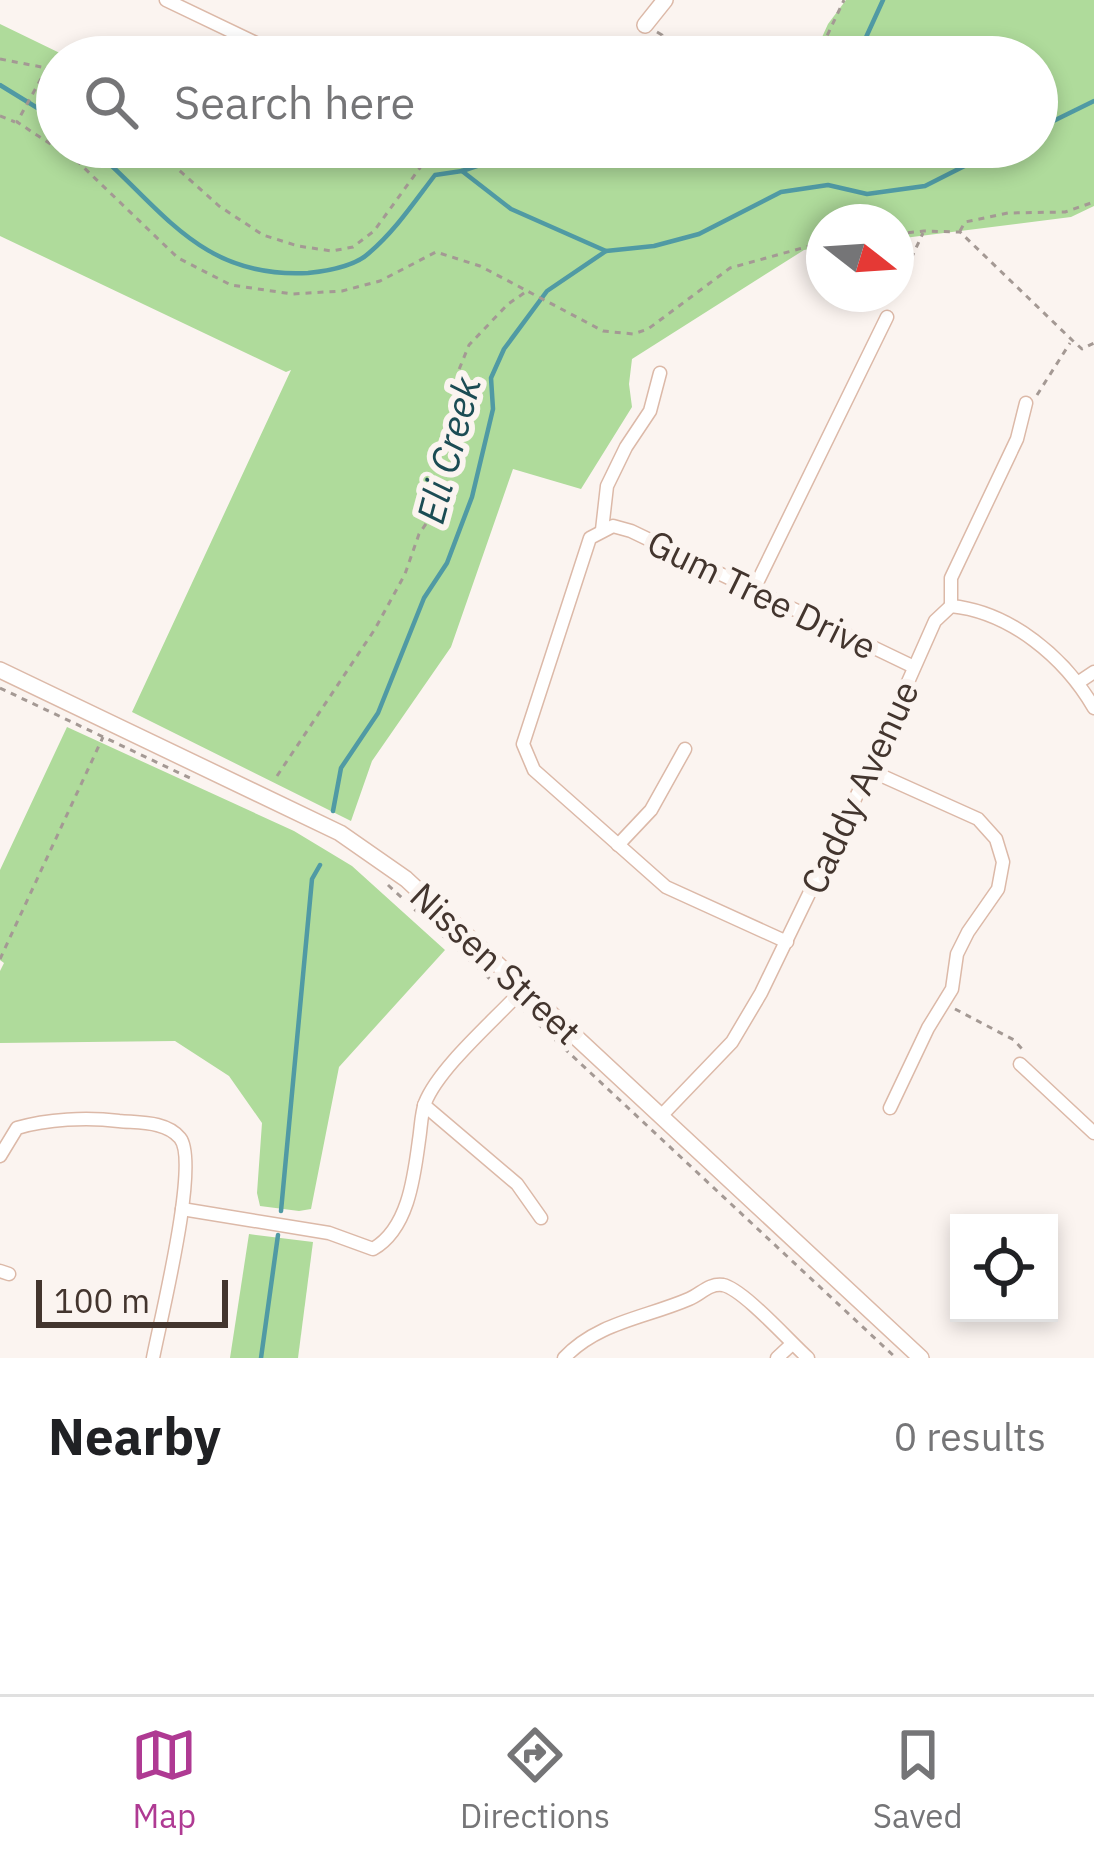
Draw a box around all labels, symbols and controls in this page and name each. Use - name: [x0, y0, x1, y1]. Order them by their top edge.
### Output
- search box: [36, 36, 1058, 168]
- icon: search: [78, 69, 144, 135]
- text: Search here: [174, 73, 415, 131]
- north arrow: [806, 204, 914, 312]
- water label: Eli Creek: [404, 371, 492, 529]
- street label: Gum Tree Drive: [640, 518, 884, 670]
- street label: Caddy Avenue: [789, 673, 929, 901]
- street label: Nissen Street: [401, 872, 591, 1054]
- map controls: [950, 1214, 1058, 1322]
- button: locate: [950, 1214, 1058, 1322]
- scale bar: [36, 1274, 228, 1327]
- text: 100 m: [54, 1279, 150, 1322]
- text: Nearby: [48, 1403, 221, 1469]
- text: 0 results: [894, 1411, 1046, 1462]
- tab: Map: [131, 1722, 197, 1837]
- tab: Directions: [460, 1722, 610, 1837]
- tab: Saved: [873, 1722, 963, 1837]

